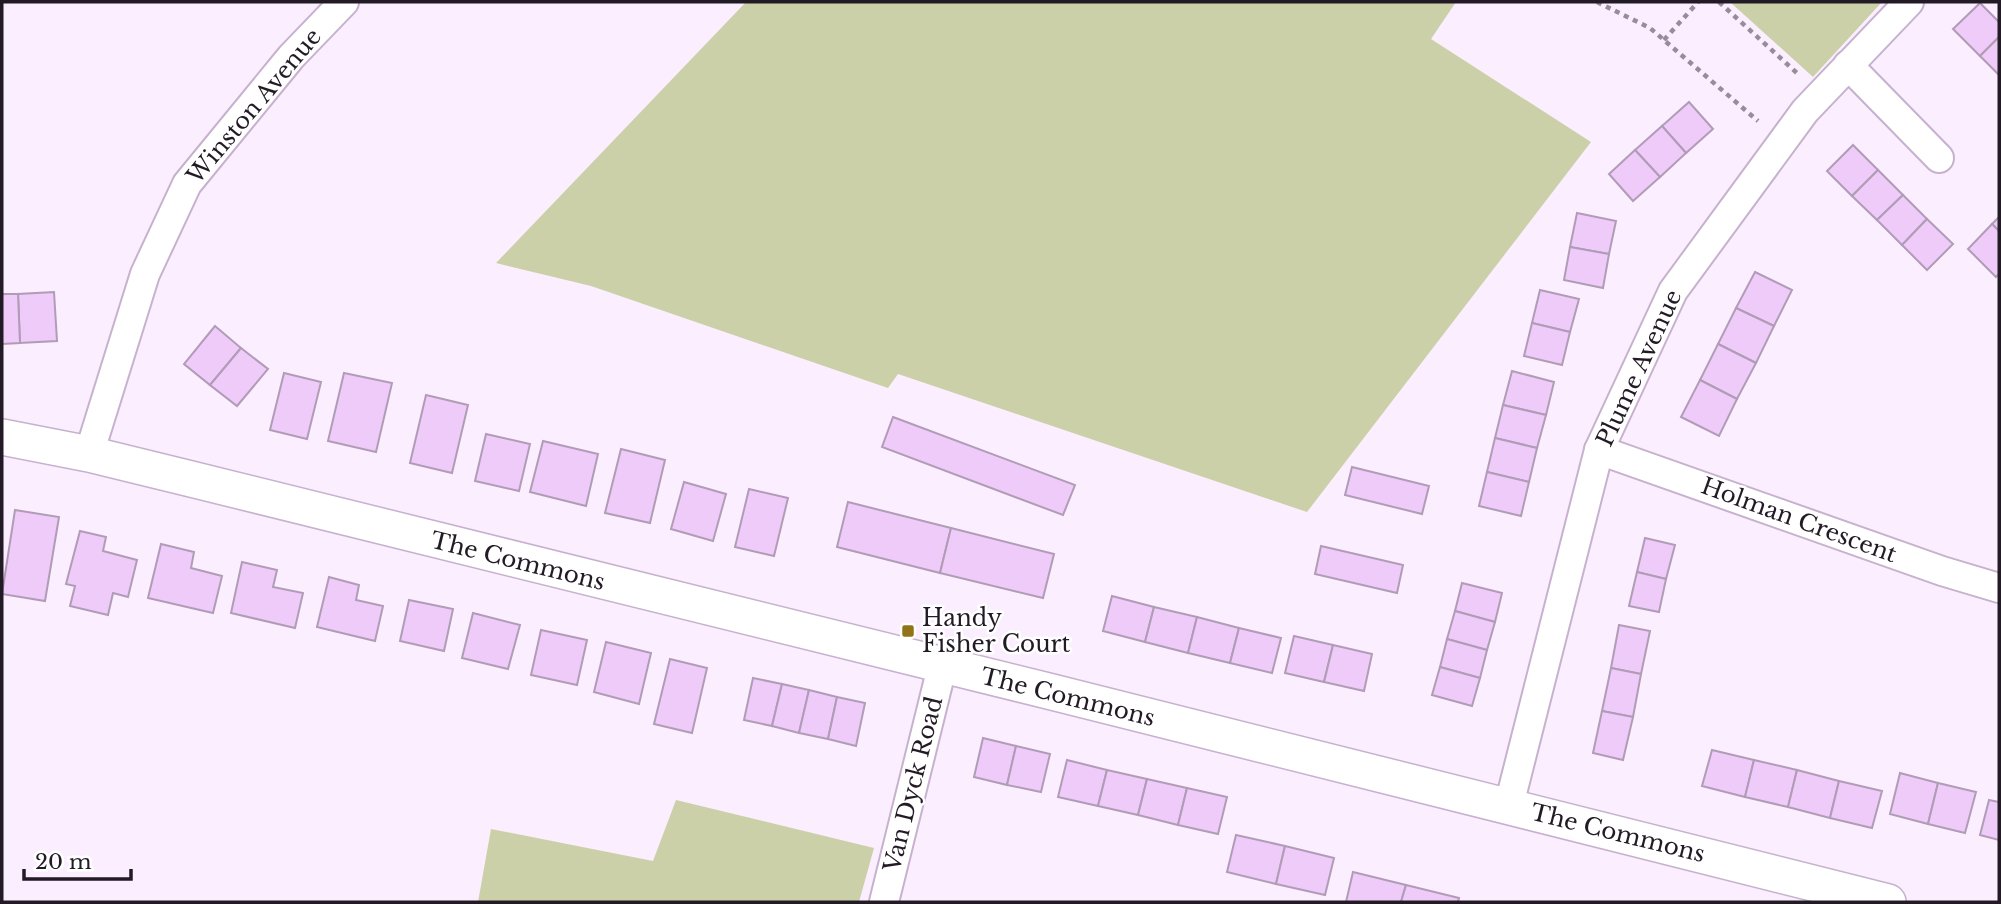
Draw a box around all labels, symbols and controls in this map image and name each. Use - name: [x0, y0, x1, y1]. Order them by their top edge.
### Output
- street label: Winston Avenue: [180, 23, 327, 190]
- street label: Plume Avenue: [1590, 285, 1688, 451]
- street label: Holman Crescent: [1697, 472, 1901, 568]
- street label: The Commons: [428, 526, 608, 596]
- place label: Handy Fisher Court: [922, 604, 1071, 658]
- marker: Handy Fisher Court: [900, 623, 916, 639]
- street label: The Commons: [978, 662, 1158, 732]
- street label: Van Dyck Road: [877, 693, 948, 875]
- street label: The Commons: [1528, 798, 1708, 868]
- scale bar: [24, 838, 131, 882]
- text: 20 m: [35, 849, 92, 875]

